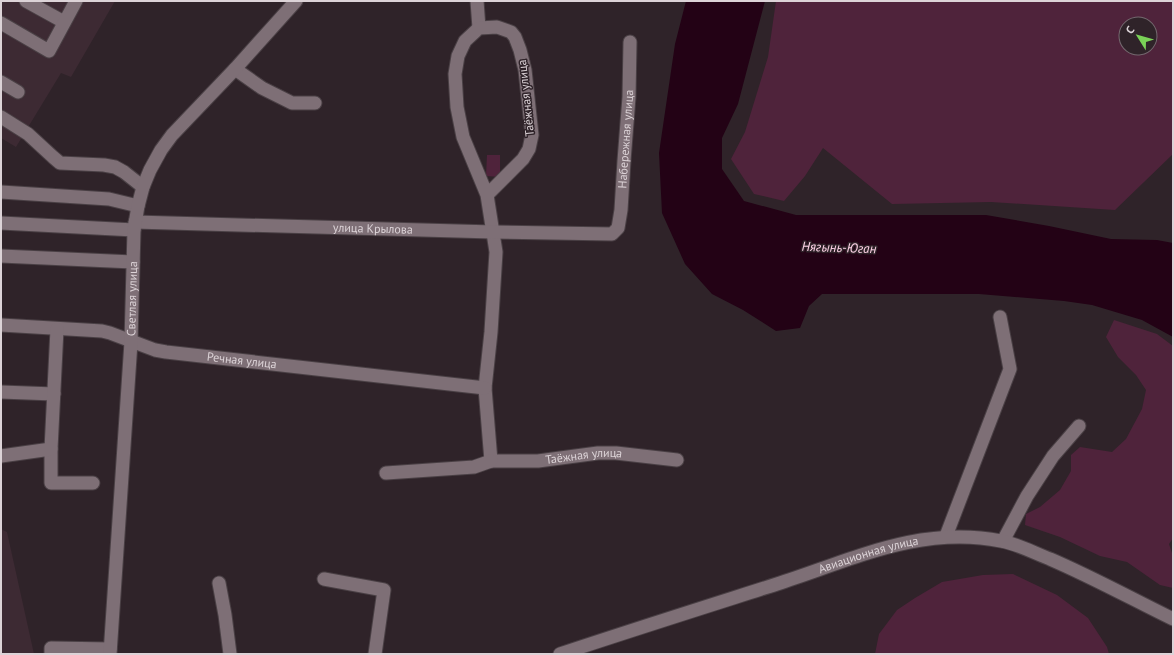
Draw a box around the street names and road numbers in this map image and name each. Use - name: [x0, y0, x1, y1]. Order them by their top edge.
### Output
- street label: Таёжная улица: [514, 59, 537, 137]
- street label: Набережная улица: [614, 90, 636, 189]
- street label: улица Крылова: [333, 220, 413, 237]
- street label: Светлая улица: [123, 261, 140, 336]
- street label: Речная улица: [206, 349, 278, 371]
- street label: Таёжная улица: [544, 445, 623, 467]
- street label: Авиационная улица: [816, 533, 919, 576]

